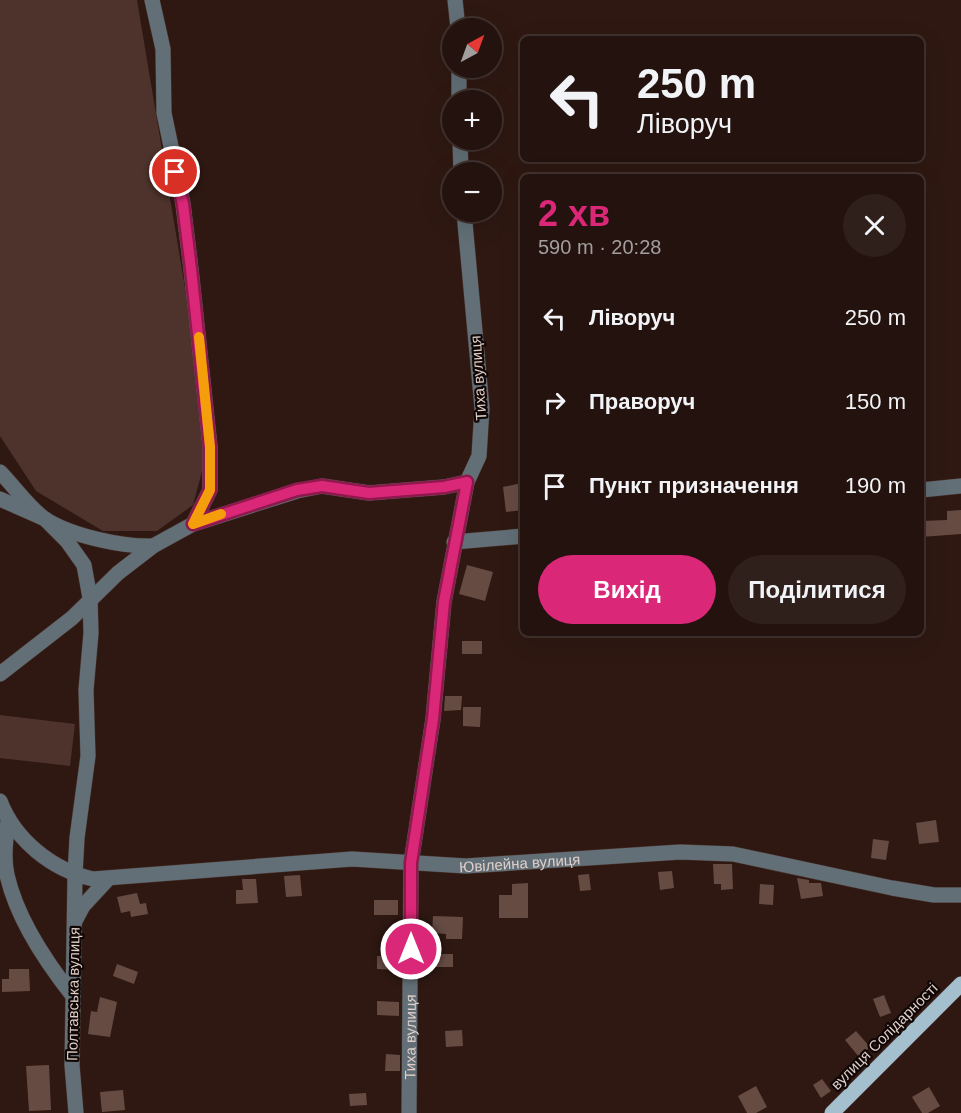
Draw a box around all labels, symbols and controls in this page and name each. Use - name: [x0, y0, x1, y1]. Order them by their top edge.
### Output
- north arrow: [442, 18, 502, 78]
- map controls: [442, 18, 502, 222]
- icon: left: [538, 60, 616, 138]
- text: 250 m: [637, 60, 756, 107]
- button: +: [442, 90, 502, 150]
- text: Ліворуч: [637, 109, 732, 139]
- pin: [149, 146, 200, 197]
- icon: arrive: [158, 155, 191, 188]
- button: −: [442, 162, 502, 222]
- text: 2 хв: [538, 193, 610, 234]
- button: close: [843, 194, 906, 257]
- text: 590 m · 20:28: [538, 236, 661, 258]
- icon: left: [538, 302, 571, 335]
- text: Ліворуч: [589, 305, 675, 330]
- text: 250 m: [845, 305, 906, 330]
- street label: Тиха вулиця: [467, 335, 489, 421]
- icon: right: [538, 386, 571, 419]
- text: Праворуч: [589, 389, 695, 414]
- text: 150 m: [845, 389, 906, 414]
- icon: arrive: [538, 470, 571, 503]
- text: Пункт призначення: [589, 473, 799, 498]
- text: 190 m: [845, 473, 906, 498]
- button: Вихід: [538, 555, 716, 624]
- button: Поділитися: [728, 555, 906, 624]
- street label: Ювілейна вулиця: [459, 850, 581, 875]
- position arrow: [379, 917, 443, 981]
- street label: Полтавська вулиця: [63, 927, 83, 1061]
- street label: вулиця Солідарності: [827, 979, 941, 1093]
- street label: Тиха вулиця: [401, 994, 418, 1080]

